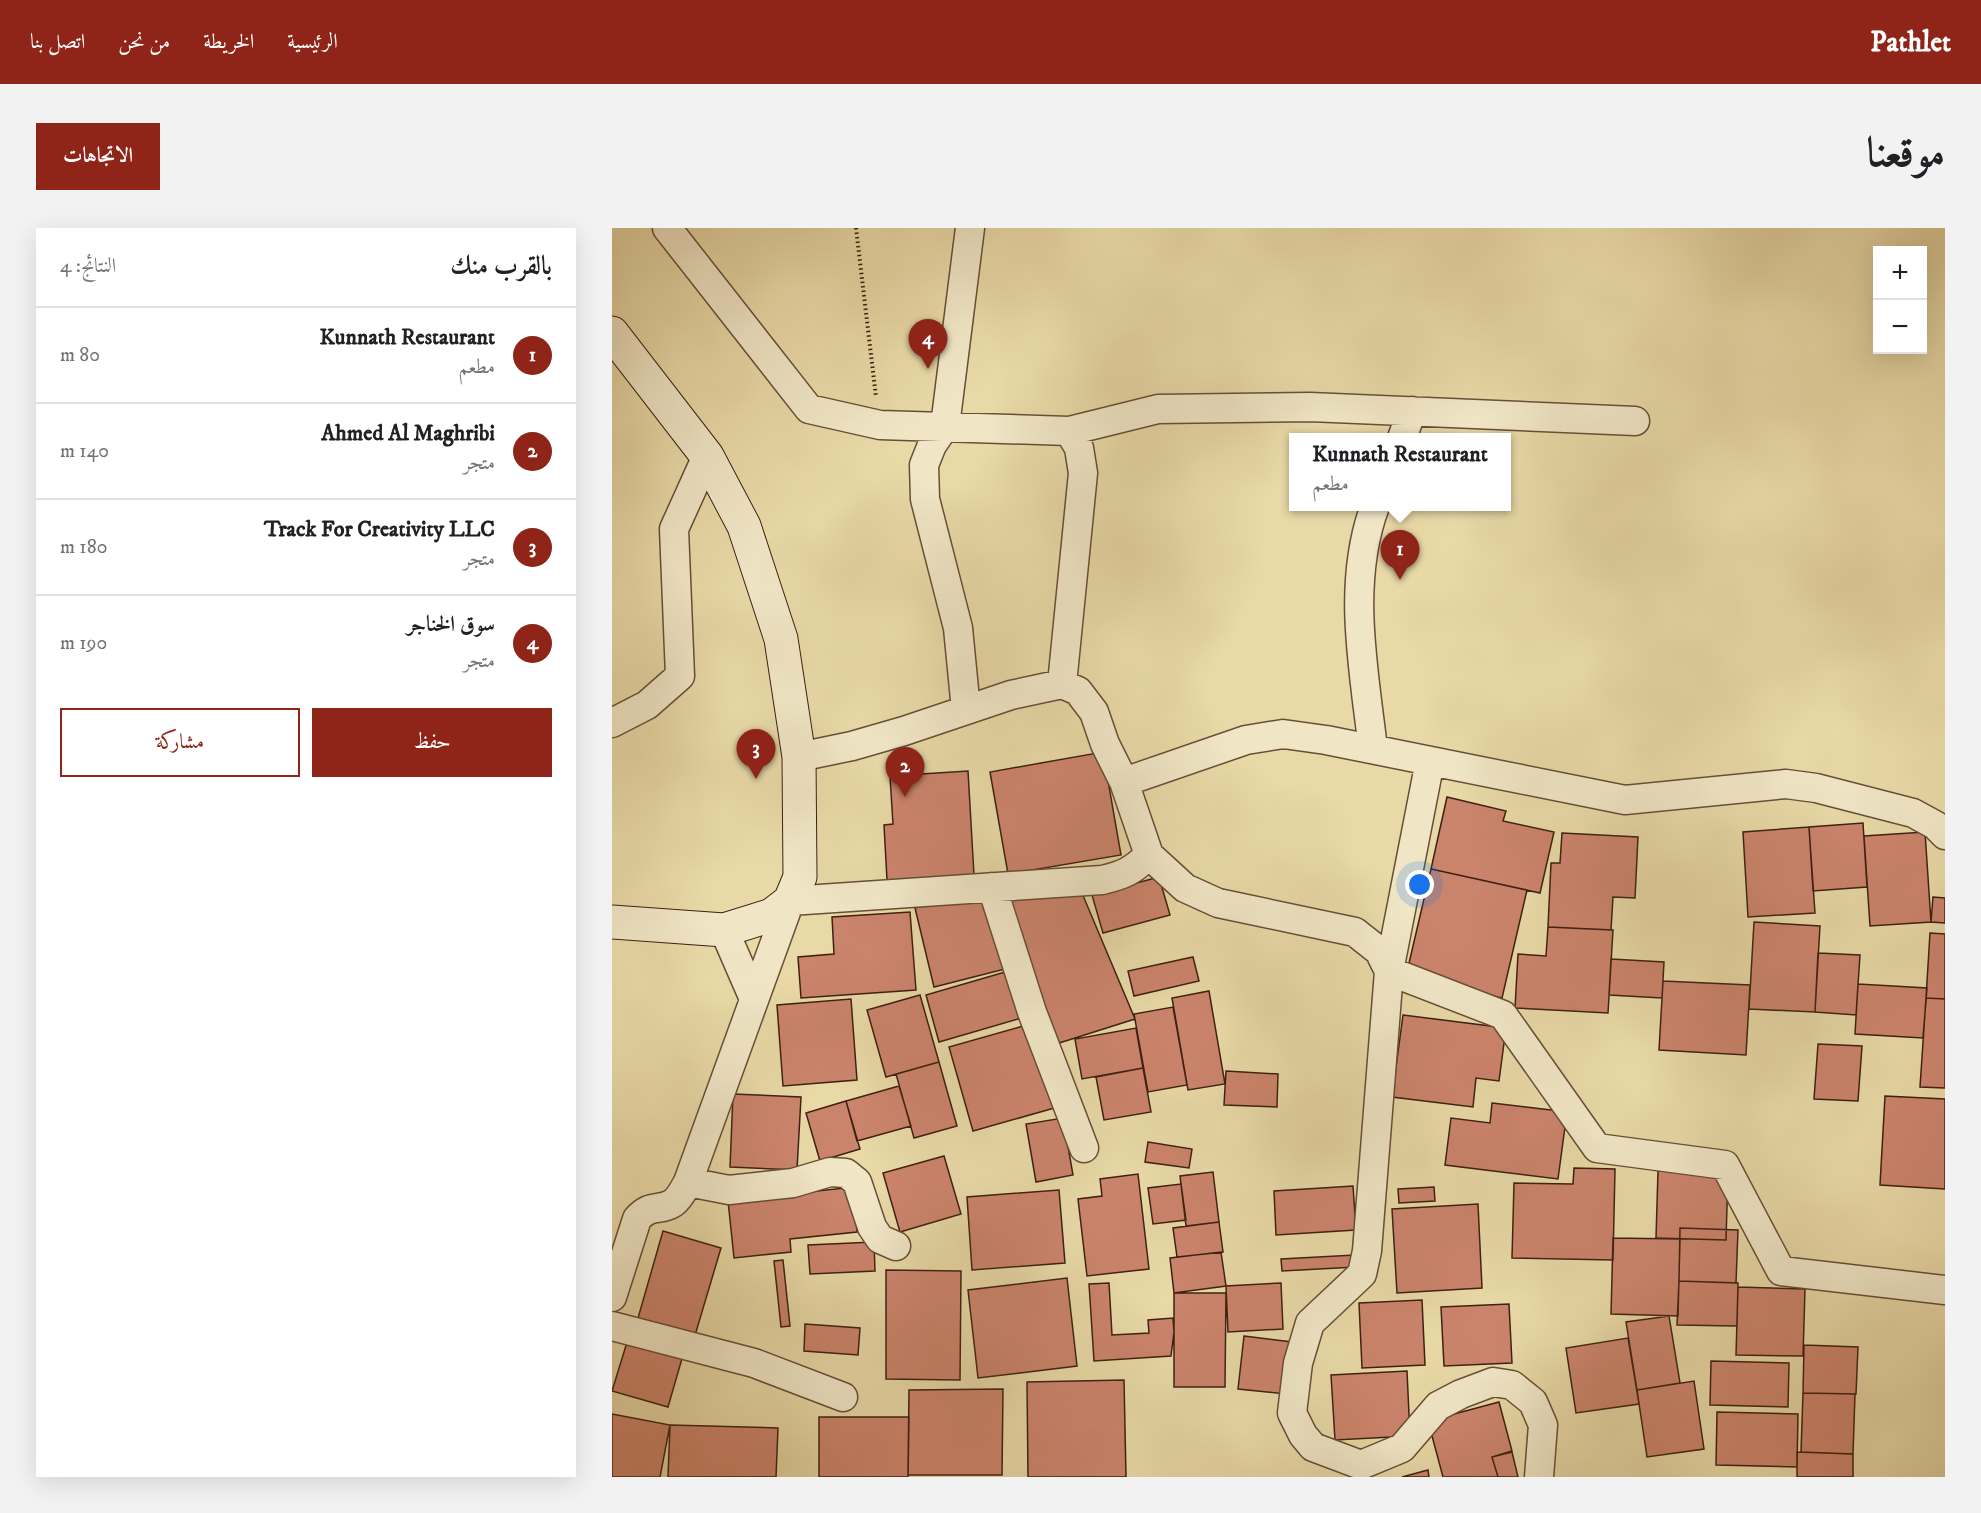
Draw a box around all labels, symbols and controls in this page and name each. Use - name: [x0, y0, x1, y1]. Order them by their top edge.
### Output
- text: Pathlet: [1870, 25, 1951, 60]
- text: اتصل بنا: [30, 29, 85, 55]
- text: من نحن: [118, 29, 170, 55]
- text: الخريطة: [203, 29, 254, 55]
- text: الرئيسية: [287, 29, 338, 55]
- button: الاتجاهات: [36, 123, 160, 190]
- text: موقعنا: [1867, 128, 1945, 180]
- map controls: [1873, 246, 1927, 354]
- button: +: [1873, 246, 1927, 300]
- text: بالقرب منك: [450, 250, 552, 283]
- text: النتائج: 4: [60, 254, 116, 279]
- button: −: [1873, 300, 1927, 354]
- pin: 4: [908, 320, 948, 369]
- text: Kunnath Restaurant: [320, 324, 495, 351]
- text: 80 m: [60, 343, 100, 368]
- text: 1: [529, 343, 536, 368]
- text: مطعم: [458, 355, 495, 380]
- text: Ahmed Al Maghribi: [321, 420, 495, 447]
- popup: [1289, 433, 1511, 511]
- text: 140 m: [60, 439, 109, 464]
- text: 2: [528, 439, 537, 464]
- text: Kunnath Restaurant: [1312, 441, 1488, 468]
- text: متجر: [463, 451, 495, 476]
- text: مطعم: [1312, 472, 1349, 497]
- text: Track For Creativity LLC: [264, 516, 495, 543]
- pin: 1: [1380, 530, 1420, 580]
- text: 180 m: [60, 535, 107, 560]
- text: 3: [529, 535, 536, 560]
- text: متجر: [463, 547, 495, 572]
- text: سوق الخناجر: [407, 611, 495, 638]
- text: 190 m: [60, 631, 107, 656]
- text: 4: [527, 631, 538, 656]
- text: متجر: [463, 649, 495, 674]
- button: مشاركة: [60, 708, 300, 777]
- button: حفظ: [312, 708, 552, 777]
- pin: 3: [736, 730, 776, 779]
- pin: 2: [886, 748, 924, 797]
- your location: [1405, 870, 1434, 899]

